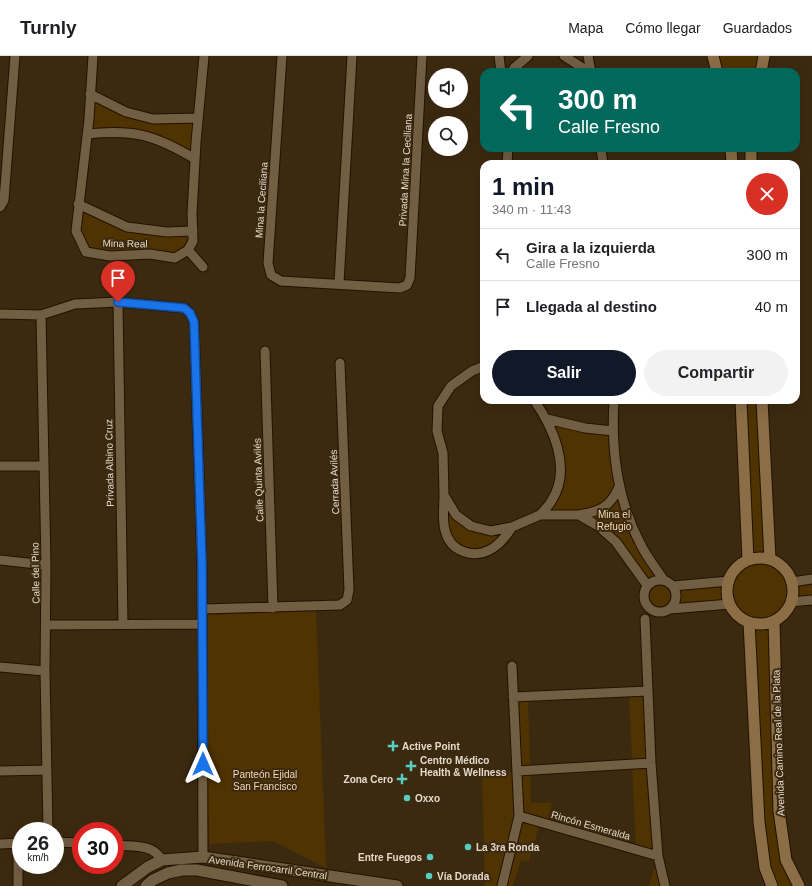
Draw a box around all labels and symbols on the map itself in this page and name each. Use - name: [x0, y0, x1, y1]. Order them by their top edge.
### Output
- street label: Privada Mina la Ceciliana: [397, 113, 414, 227]
- street label: Mina la Ceciliana: [253, 161, 270, 238]
- street label: Mina Real: [102, 238, 148, 249]
- pin: [101, 261, 135, 302]
- street label: Privada Albino Cruz: [103, 419, 116, 507]
- street label: Calle Quinta Avilés: [252, 438, 265, 522]
- street label: Cerrada Avilés: [328, 449, 341, 515]
- park label: Mina el Refugio: [597, 509, 632, 532]
- street label: Calle del Pino: [29, 542, 42, 604]
- street label: Avenida Camino Real de la Plata: [770, 669, 787, 816]
- marker: Active Point: [387, 740, 399, 752]
- place label: Active Point: [402, 741, 460, 752]
- position arrow: [182, 743, 224, 785]
- place label: Centro Médico Health & Wellness: [420, 755, 507, 778]
- marker: Centro Médico Health & Wellness: [405, 760, 417, 772]
- park label: Panteón Ejidal San Francisco: [233, 769, 297, 792]
- marker: Zona Cero: [396, 773, 408, 785]
- place label: Zona Cero: [344, 774, 393, 785]
- marker: Oxxo: [402, 793, 412, 803]
- place label: Oxxo: [415, 793, 440, 804]
- street label: Rincón Esmeralda: [550, 809, 632, 842]
- speed limit sign: 30: [72, 822, 124, 874]
- marker: La 3ra Ronda: [463, 842, 473, 852]
- place label: La 3ra Ronda: [476, 842, 540, 853]
- place label: Entre Fuegos: [358, 852, 422, 863]
- marker: Entre Fuegos: [425, 852, 435, 862]
- street label: Avenida Ferrocarril Central: [208, 854, 328, 881]
- marker: Vía Dorada: [424, 871, 434, 881]
- place label: Vía Dorada: [437, 871, 490, 882]

